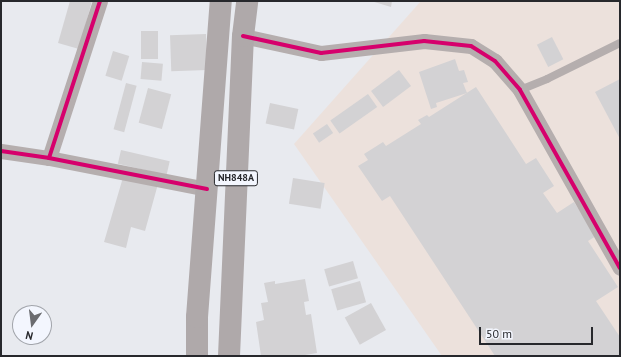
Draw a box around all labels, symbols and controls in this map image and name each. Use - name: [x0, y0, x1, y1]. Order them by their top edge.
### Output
- road number: NH848A: [213, 170, 259, 186]
- north arrow: [12, 305, 52, 345]
- scale bar: [481, 319, 595, 345]
- text: 50 m: [486, 326, 512, 341]
- text: N: [24, 328, 35, 343]

